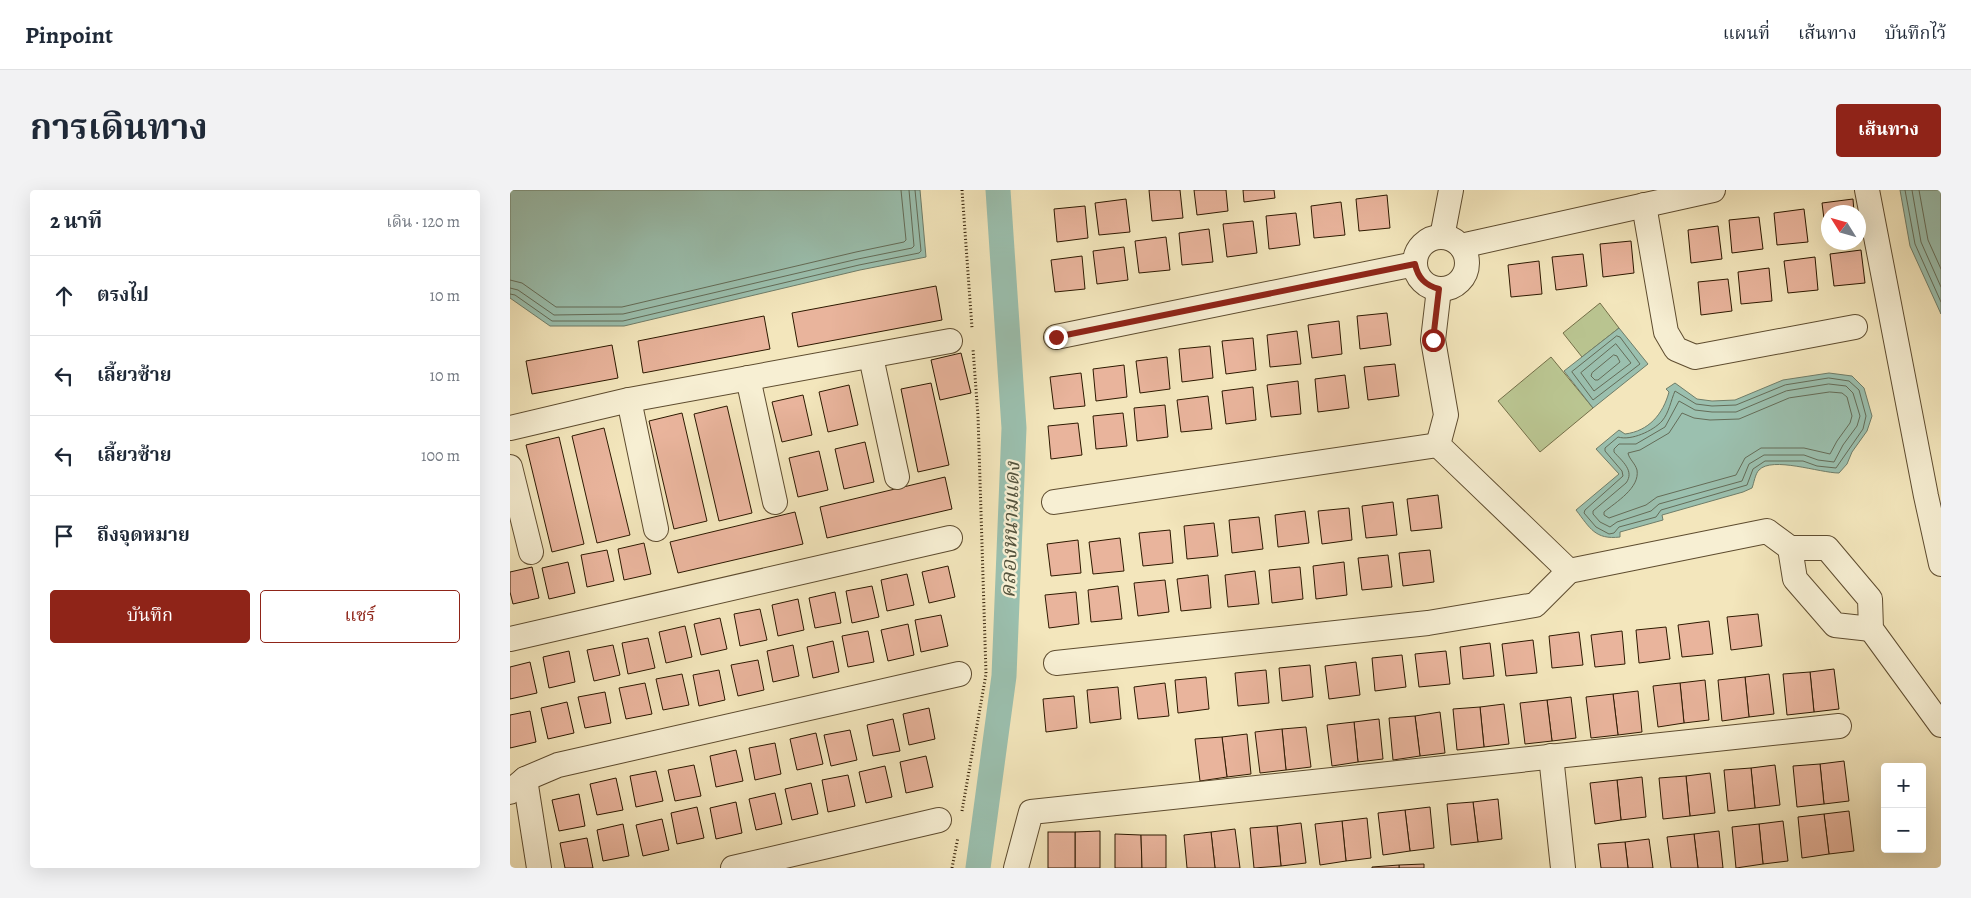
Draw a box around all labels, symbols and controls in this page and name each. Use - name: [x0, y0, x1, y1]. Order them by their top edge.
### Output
- text: Pinpoint: [25, 19, 113, 51]
- text: แผนที่: [1723, 21, 1770, 45]
- text: เส้นทาง: [1798, 21, 1857, 45]
- text: บันทึกไว้: [1885, 21, 1946, 45]
- text: การเดินทาง: [30, 103, 208, 151]
- button: เส้นทาง: [1836, 104, 1941, 157]
- north arrow: [1821, 205, 1866, 250]
- text: 2 นาที: [50, 207, 102, 235]
- text: เดิน · 120 m: [386, 211, 460, 233]
- icon: ahead: [50, 282, 78, 310]
- text: ตรงไป: [97, 282, 149, 308]
- text: 10 m: [430, 285, 460, 307]
- route end: [1045, 326, 1068, 349]
- route start: [1422, 329, 1445, 352]
- icon: left: [50, 362, 78, 390]
- text: เลี้ยวซ้าย: [97, 362, 171, 388]
- text: 10 m: [430, 365, 460, 387]
- icon: left: [50, 442, 78, 470]
- text: เลี้ยวซ้าย: [97, 442, 171, 468]
- text: 100 m: [421, 445, 460, 467]
- water label: คลองหนามแดง: [994, 460, 1026, 599]
- icon: arrive: [50, 522, 78, 550]
- text: ถึงจุดหมาย: [97, 522, 190, 548]
- button: บันทึก: [50, 590, 250, 643]
- button: แชร์: [260, 590, 460, 643]
- map controls: [1881, 763, 1926, 853]
- button: +: [1881, 763, 1926, 808]
- button: −: [1881, 808, 1926, 853]

